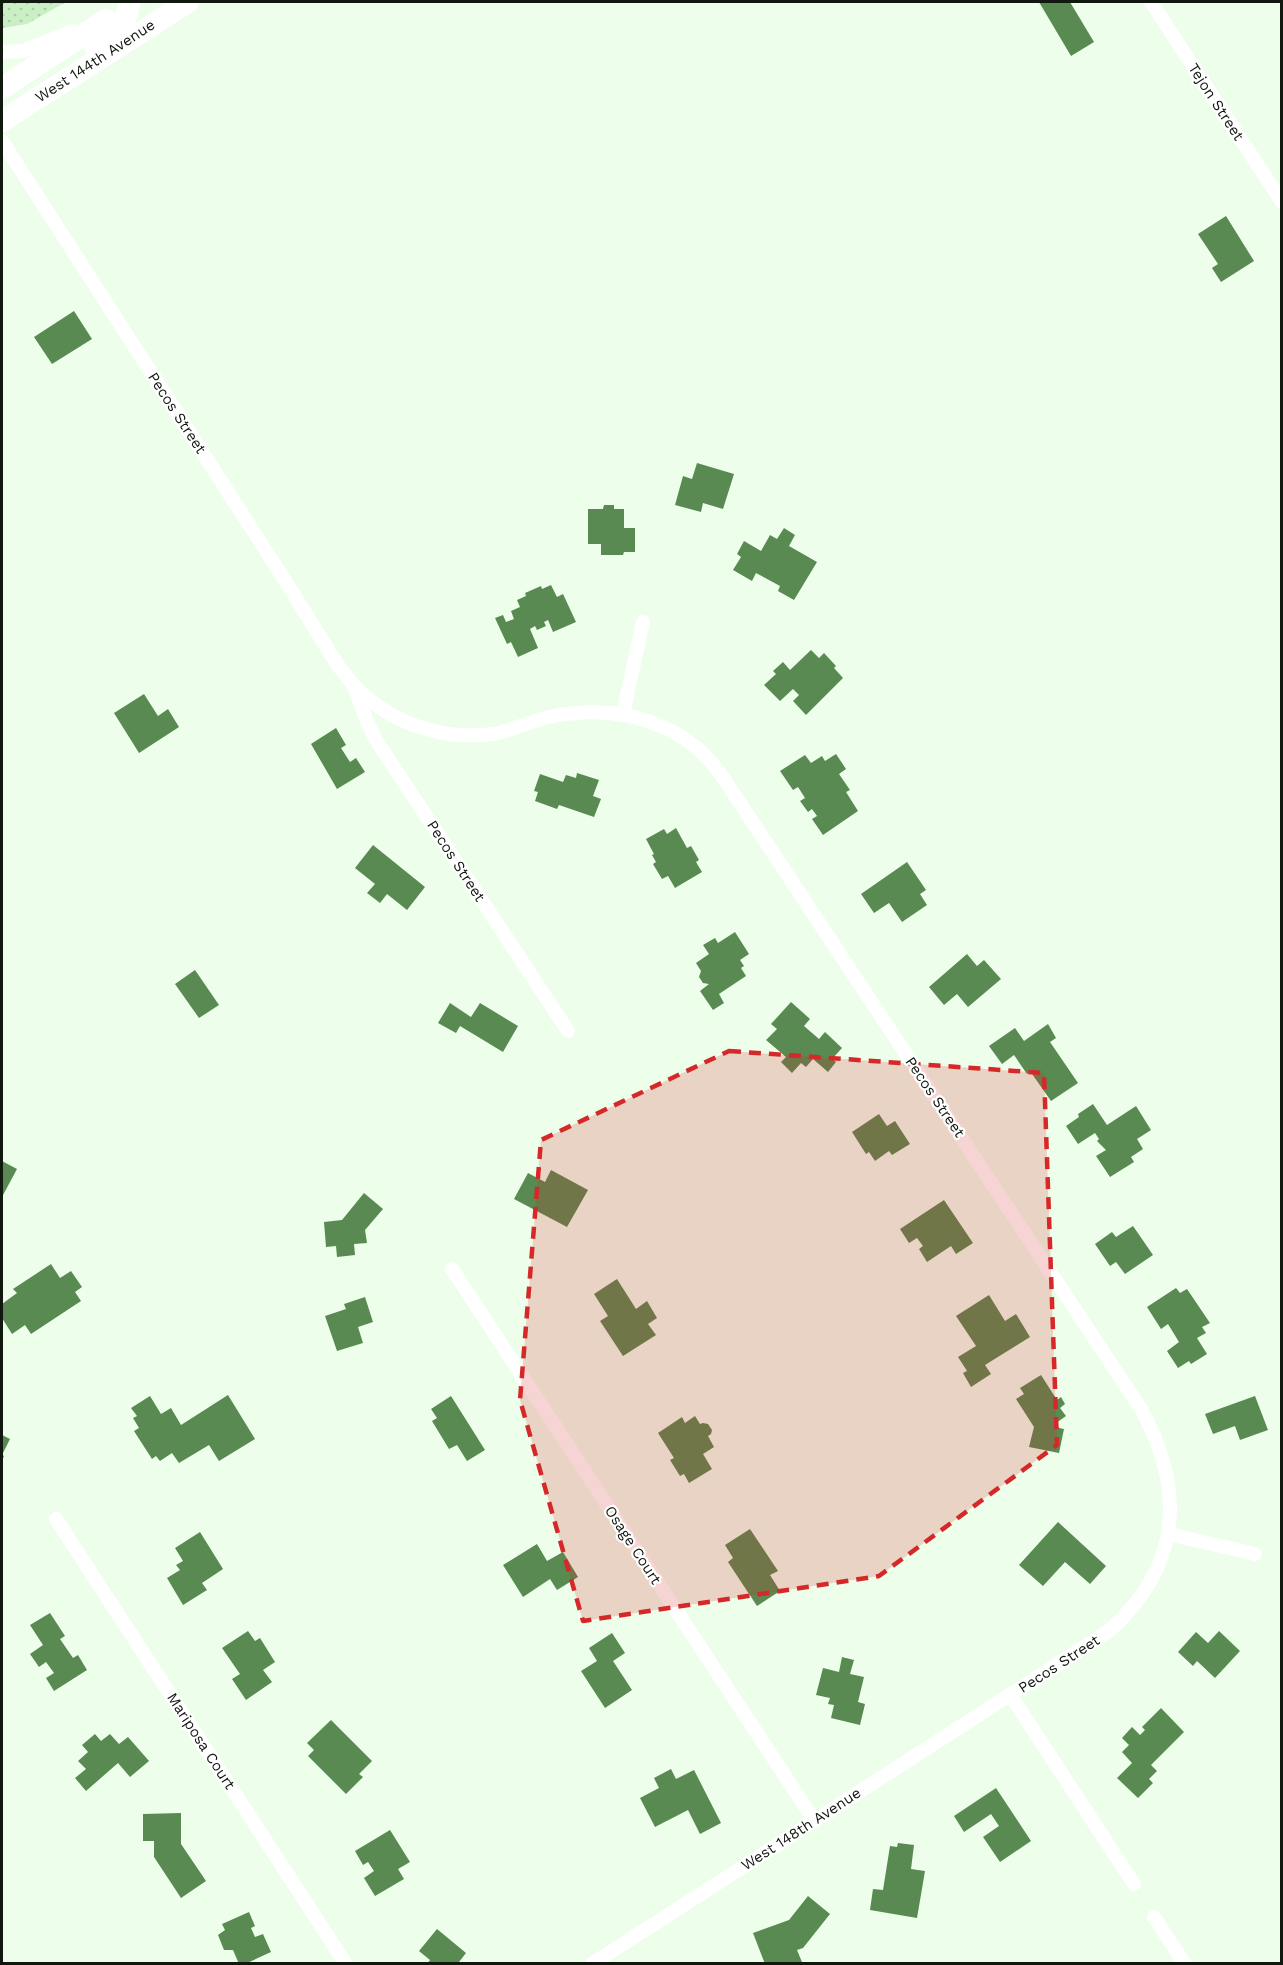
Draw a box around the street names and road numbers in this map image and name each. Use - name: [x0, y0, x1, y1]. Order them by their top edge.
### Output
- street label: West 144th Avenue: [32, 16, 158, 106]
- street label: Tejon Street: [1184, 60, 1248, 145]
- street label: Pecos Street: [144, 369, 210, 458]
- street label: Pecos Street: [423, 817, 489, 906]
- street label: Pecos Street: [901, 1053, 969, 1141]
- street label: Osage Court: [601, 1502, 665, 1588]
- street label: Pecos Street: [1015, 1631, 1104, 1697]
- street label: Mariposa Court: [163, 1689, 239, 1793]
- street label: West 148th Avenue: [738, 1784, 864, 1874]

